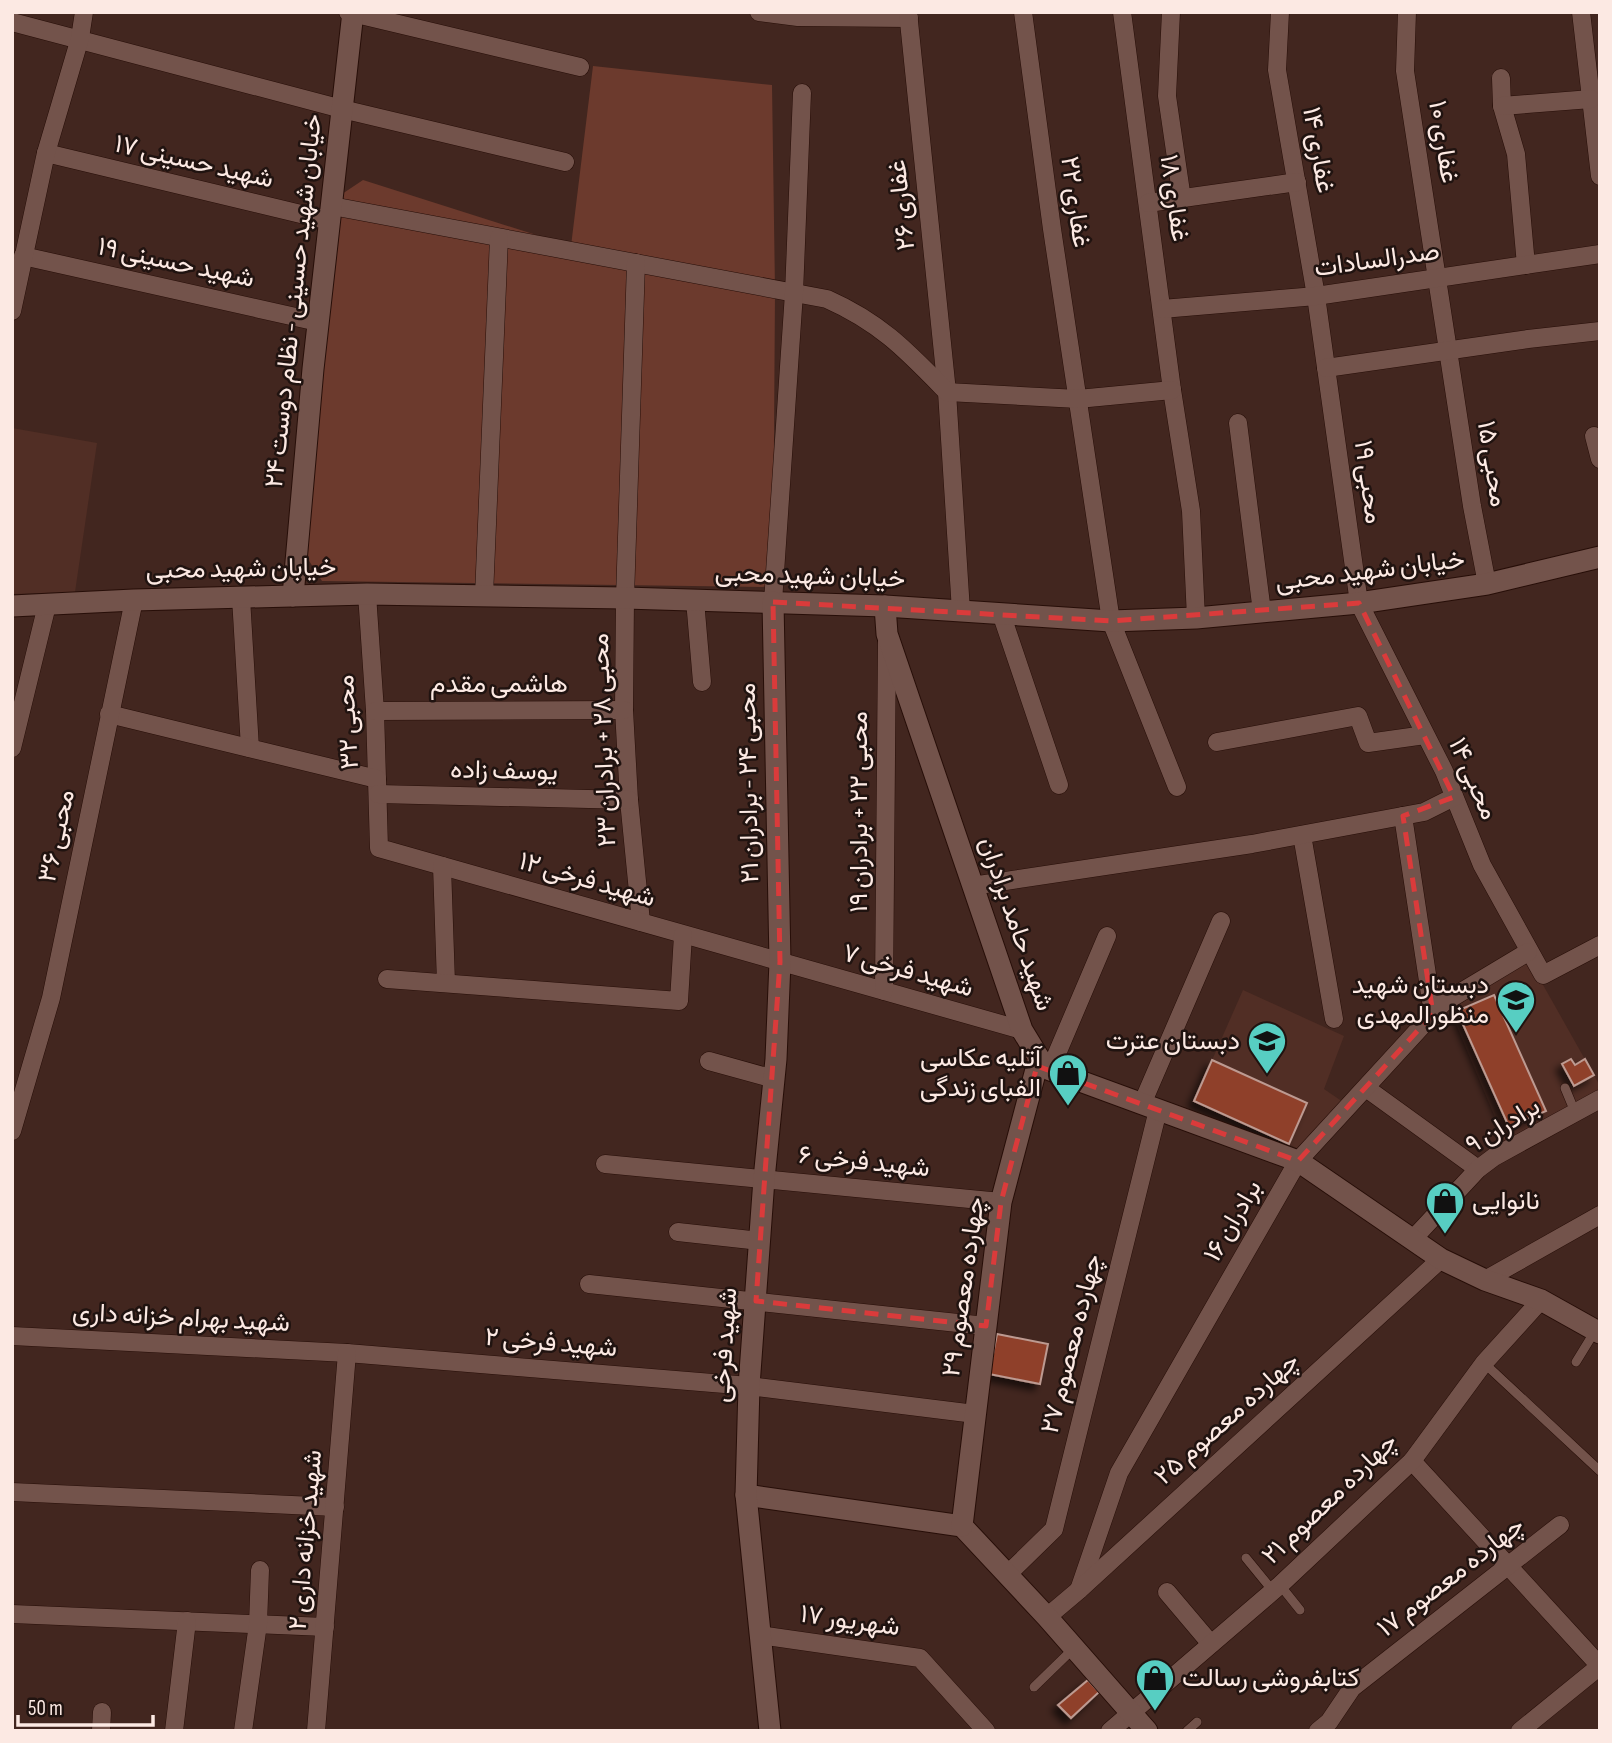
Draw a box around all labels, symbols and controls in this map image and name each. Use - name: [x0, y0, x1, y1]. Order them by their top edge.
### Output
- street label: غفاری ۱۰: [1421, 99, 1465, 185]
- street label: غفاری ۱۴: [1295, 104, 1341, 196]
- street label: خیابان شهید حسینی - نظام دوست ۲۴: [259, 113, 329, 489]
- street label: شهید حسینی ۱۷: [111, 129, 277, 195]
- street label: غفاری ۱۸: [1153, 153, 1195, 243]
- street label: غفاری ۲۲: [1053, 154, 1097, 250]
- street label: غفاری ۲۶: [882, 158, 922, 252]
- street label: شهید حسینی ۱۹: [95, 231, 257, 295]
- street label: صدرالسادات: [1312, 236, 1442, 284]
- street label: محبی ۱۵: [1470, 419, 1514, 509]
- street label: محبی ۱۹: [1347, 438, 1389, 526]
- street label: خیابان شهید محبی: [1274, 544, 1466, 598]
- street label: خیابان شهید محبی: [145, 552, 337, 586]
- street label: خیابان شهید محبی: [714, 557, 906, 595]
- street label: محبی ۲۸ + برادران ۲۳: [585, 633, 623, 847]
- street label: هاشمی مقدم: [430, 669, 568, 700]
- street label: محبی ۳۲: [330, 674, 366, 770]
- street label: محبی ۲۴ - برادران ۲۱: [732, 682, 766, 884]
- street label: محبی ۲۲ + برادران ۱۹: [844, 711, 875, 913]
- street label: محبی ۱۴: [1441, 733, 1505, 825]
- street label: یوسف زاده: [450, 755, 558, 787]
- street label: محبی ۳۶: [32, 787, 82, 885]
- street label: شهید حامد برادران: [972, 833, 1060, 1015]
- street label: شهید فرخی ۱۲: [515, 846, 659, 914]
- street label: شهید فرخی ۷: [839, 938, 977, 1004]
- place label: دبستان شهید منظورالمهدی: [1352, 970, 1489, 1031]
- school or university icon: دبستان شهید منظورالمهدی: [1495, 979, 1537, 1034]
- school or university icon: دبستان عترت: [1246, 1020, 1288, 1075]
- place label: دبستان عترت: [1106, 1026, 1240, 1057]
- place label: آتلیه عکاسی الفبای زندگی: [920, 1043, 1043, 1104]
- shop icon: آتلیه عکاسی الفبای زندگی: [1047, 1052, 1089, 1107]
- street label: برادران ۹: [1460, 1091, 1546, 1161]
- street label: شهید فرخی ۶: [797, 1140, 931, 1184]
- street label: برادران ۱۶: [1197, 1175, 1269, 1267]
- shop icon: نانوایی: [1424, 1180, 1466, 1235]
- place label: نانوایی: [1472, 1186, 1540, 1217]
- street label: چهارده معصوم ۲۹: [936, 1195, 993, 1379]
- street label: چهارده معصوم ۲۷: [1035, 1251, 1110, 1437]
- street label: شهید فرخی: [706, 1287, 744, 1403]
- street label: شهید بهرام خزانه داری: [71, 1297, 291, 1339]
- street label: شهید فرخی ۲: [484, 1322, 618, 1364]
- street label: چهارده معصوم ۲۵: [1148, 1346, 1306, 1493]
- street label: چهارده معصوم ۲۱: [1256, 1427, 1405, 1572]
- street label: شهید خزانه داری ۲: [283, 1448, 329, 1632]
- street label: چهارده معصوم ۱۷: [1371, 1510, 1531, 1645]
- street label: ۱۷ شهریور: [798, 1599, 902, 1643]
- shop icon: کتابفروشی رسالت: [1134, 1657, 1176, 1712]
- place label: کتابفروشی رسالت: [1182, 1663, 1359, 1694]
- scale bar: [18, 1684, 152, 1728]
- text: 50 m: [28, 1696, 63, 1721]

